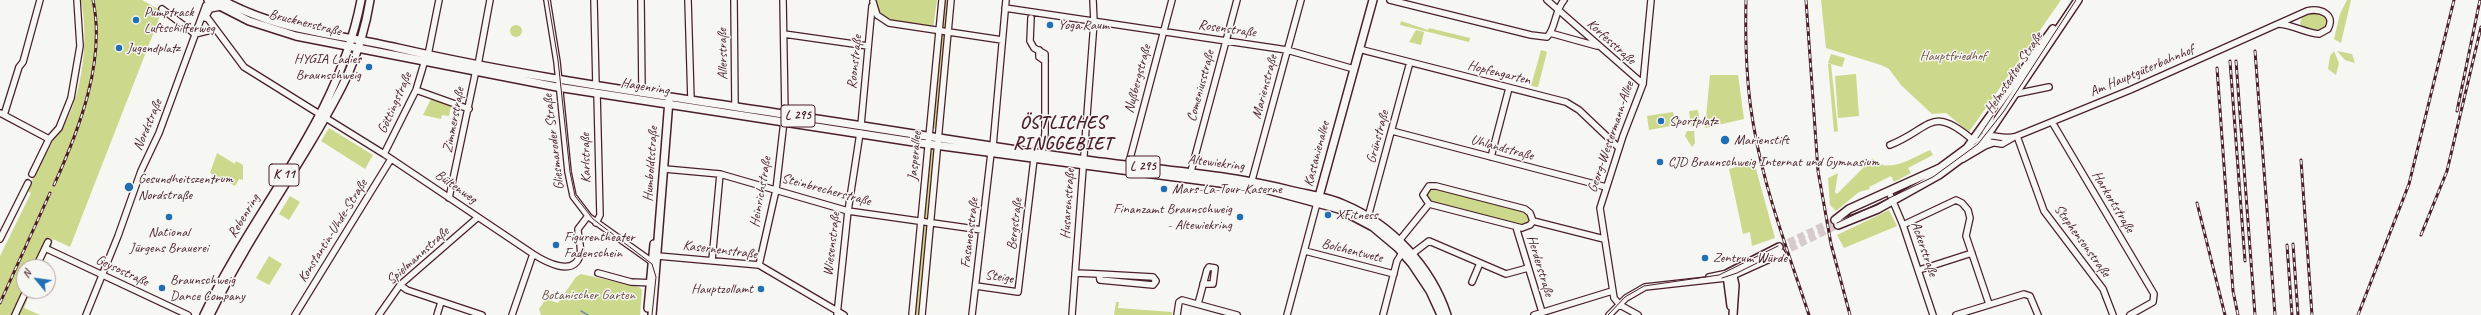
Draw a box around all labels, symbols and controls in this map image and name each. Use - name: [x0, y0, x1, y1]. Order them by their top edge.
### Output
- place label: Pumptrack Luftschifferweg: [144, 4, 215, 36]
- street label: Brucknerstraße: [267, 6, 343, 40]
- marker: Pumptrack Luftschifferweg: [131, 15, 141, 25]
- street label: Korfesstraße: [1583, 16, 1639, 68]
- place label: Yoga.Raum: [1058, 17, 1109, 33]
- street label: Rosenstraße: [1197, 17, 1257, 41]
- marker: Yoga.Raum: [1045, 20, 1055, 30]
- street label: Allerstraße: [714, 28, 732, 80]
- street label: Helmstedter Straße: [1981, 29, 2047, 117]
- street label: Roonstraße: [844, 34, 866, 90]
- place label: Jugendplatz: [127, 40, 180, 56]
- street label: Am Hauptgüterbahnhof: [2087, 41, 2197, 101]
- marker: Jugendplatz: [114, 43, 124, 53]
- street label: Nußbergstraße: [1121, 43, 1155, 115]
- park label: Hauptfriedhof: [1920, 48, 1986, 64]
- street label: Comeniusstraße: [1183, 49, 1219, 123]
- place label: HYGIA Ladies Braunschweig: [294, 51, 361, 84]
- street label: Marienstraße: [1248, 53, 1282, 121]
- street label: Hopfengarten: [1466, 57, 1532, 89]
- marker: HYGIA Ladies Braunschweig: [364, 62, 374, 72]
- street label: Göttingstraße: [374, 70, 416, 136]
- street label: Hagenring: [620, 75, 670, 99]
- street label: Georg-Westermann-Allee: [1584, 79, 1638, 195]
- street label: Zimmerstraße: [439, 86, 469, 154]
- street label: Gliesmaroder Straße: [540, 93, 568, 191]
- street label: Nordstraße: [130, 97, 166, 153]
- road number: L 295: [781, 105, 815, 127]
- street label: Grünstraße: [1363, 109, 1393, 165]
- district label: ÖSTLICHES RINGGEBIET: [1013, 112, 1113, 154]
- place label: Sportplatz: [1669, 113, 1718, 129]
- marker: Sportplatz: [1656, 116, 1666, 126]
- street label: Kastanienallee: [1300, 120, 1334, 188]
- street label: Humboldtstraße: [640, 126, 662, 202]
- street label: Jasperallee: [904, 131, 926, 181]
- street label: Uhlandstraße: [1469, 132, 1535, 164]
- place label: Marienstift: [1734, 132, 1789, 148]
- street label: Karlstraße: [577, 133, 595, 183]
- marker: Marienstift: [1719, 134, 1731, 146]
- street label: Altewiekring: [1187, 151, 1245, 175]
- place label: CJD Braunschweig Internat und Gymnasium: [1668, 154, 1879, 170]
- street label: Heinrichstraße: [747, 155, 775, 229]
- road number: L 295: [1126, 156, 1160, 178]
- marker: CJD Braunschweig Internat und Gymnasium: [1655, 157, 1665, 167]
- road number: K 11: [269, 164, 299, 186]
- street label: Bültenweg: [432, 167, 480, 207]
- street label: Husarenstraße: [1057, 168, 1079, 240]
- street label: Harkortstraße: [2088, 168, 2138, 236]
- street label: Steinbrecherstraße: [779, 170, 873, 210]
- place label: Gesundheitszentrum Nordstraße: [138, 171, 233, 204]
- street label: Konstantin-Uhde-Straße: [295, 176, 371, 286]
- marker: Gesundheitszentrum Nordstraße: [123, 181, 135, 193]
- place label: Mars-La-Tour-Kaserne: [1172, 181, 1282, 197]
- marker: Mars-La-Tour-Kaserne: [1159, 184, 1169, 194]
- street label: Rebenring: [224, 191, 264, 241]
- street label: Fasanenstraße: [957, 197, 983, 269]
- street label: Bergstraße: [1003, 197, 1027, 251]
- place label: Finanzamt Braunschweig - Altewiekring: [1113, 201, 1232, 234]
- street label: Stephensonstraße: [2050, 201, 2114, 281]
- place label: XFitness: [1336, 207, 1378, 223]
- marker: XFitness: [1323, 210, 1333, 220]
- street label: Wiesenstraße: [820, 211, 844, 277]
- marker: National Jürgens Brauerei: [164, 212, 174, 222]
- marker: Finanzamt Braunschweig - Altewiekring: [1235, 212, 1245, 222]
- street label: Ackerstraße: [1907, 219, 1941, 279]
- street label: Spielmannstraße: [383, 223, 453, 289]
- place label: National Jürgens Brauerei: [130, 224, 208, 256]
- place label: Figurentheater Fadenschein: [564, 229, 635, 262]
- street label: Herderstraße: [1523, 233, 1557, 299]
- street label: Bolchentwete: [1320, 235, 1384, 267]
- street label: Kasernenstraße: [682, 237, 758, 263]
- marker: Figurentheater Fadenschein: [551, 240, 561, 250]
- place label: Zentrum Würde: [1713, 250, 1787, 266]
- street label: Geysostraße: [93, 252, 151, 290]
- marker: Zentrum Würde: [1700, 253, 1710, 263]
- north arrow: [16, 259, 56, 299]
- street label: Steige: [984, 266, 1014, 288]
- text: N: [19, 267, 34, 280]
- place label: Braunschweig Dance Company: [170, 272, 245, 304]
- place label: Hauptzollamt: [691, 281, 753, 297]
- marker: Braunschweig Dance Company: [157, 283, 167, 293]
- marker: Hauptzollamt: [756, 284, 766, 294]
- park label: Botanischer Garten: [541, 287, 635, 303]

